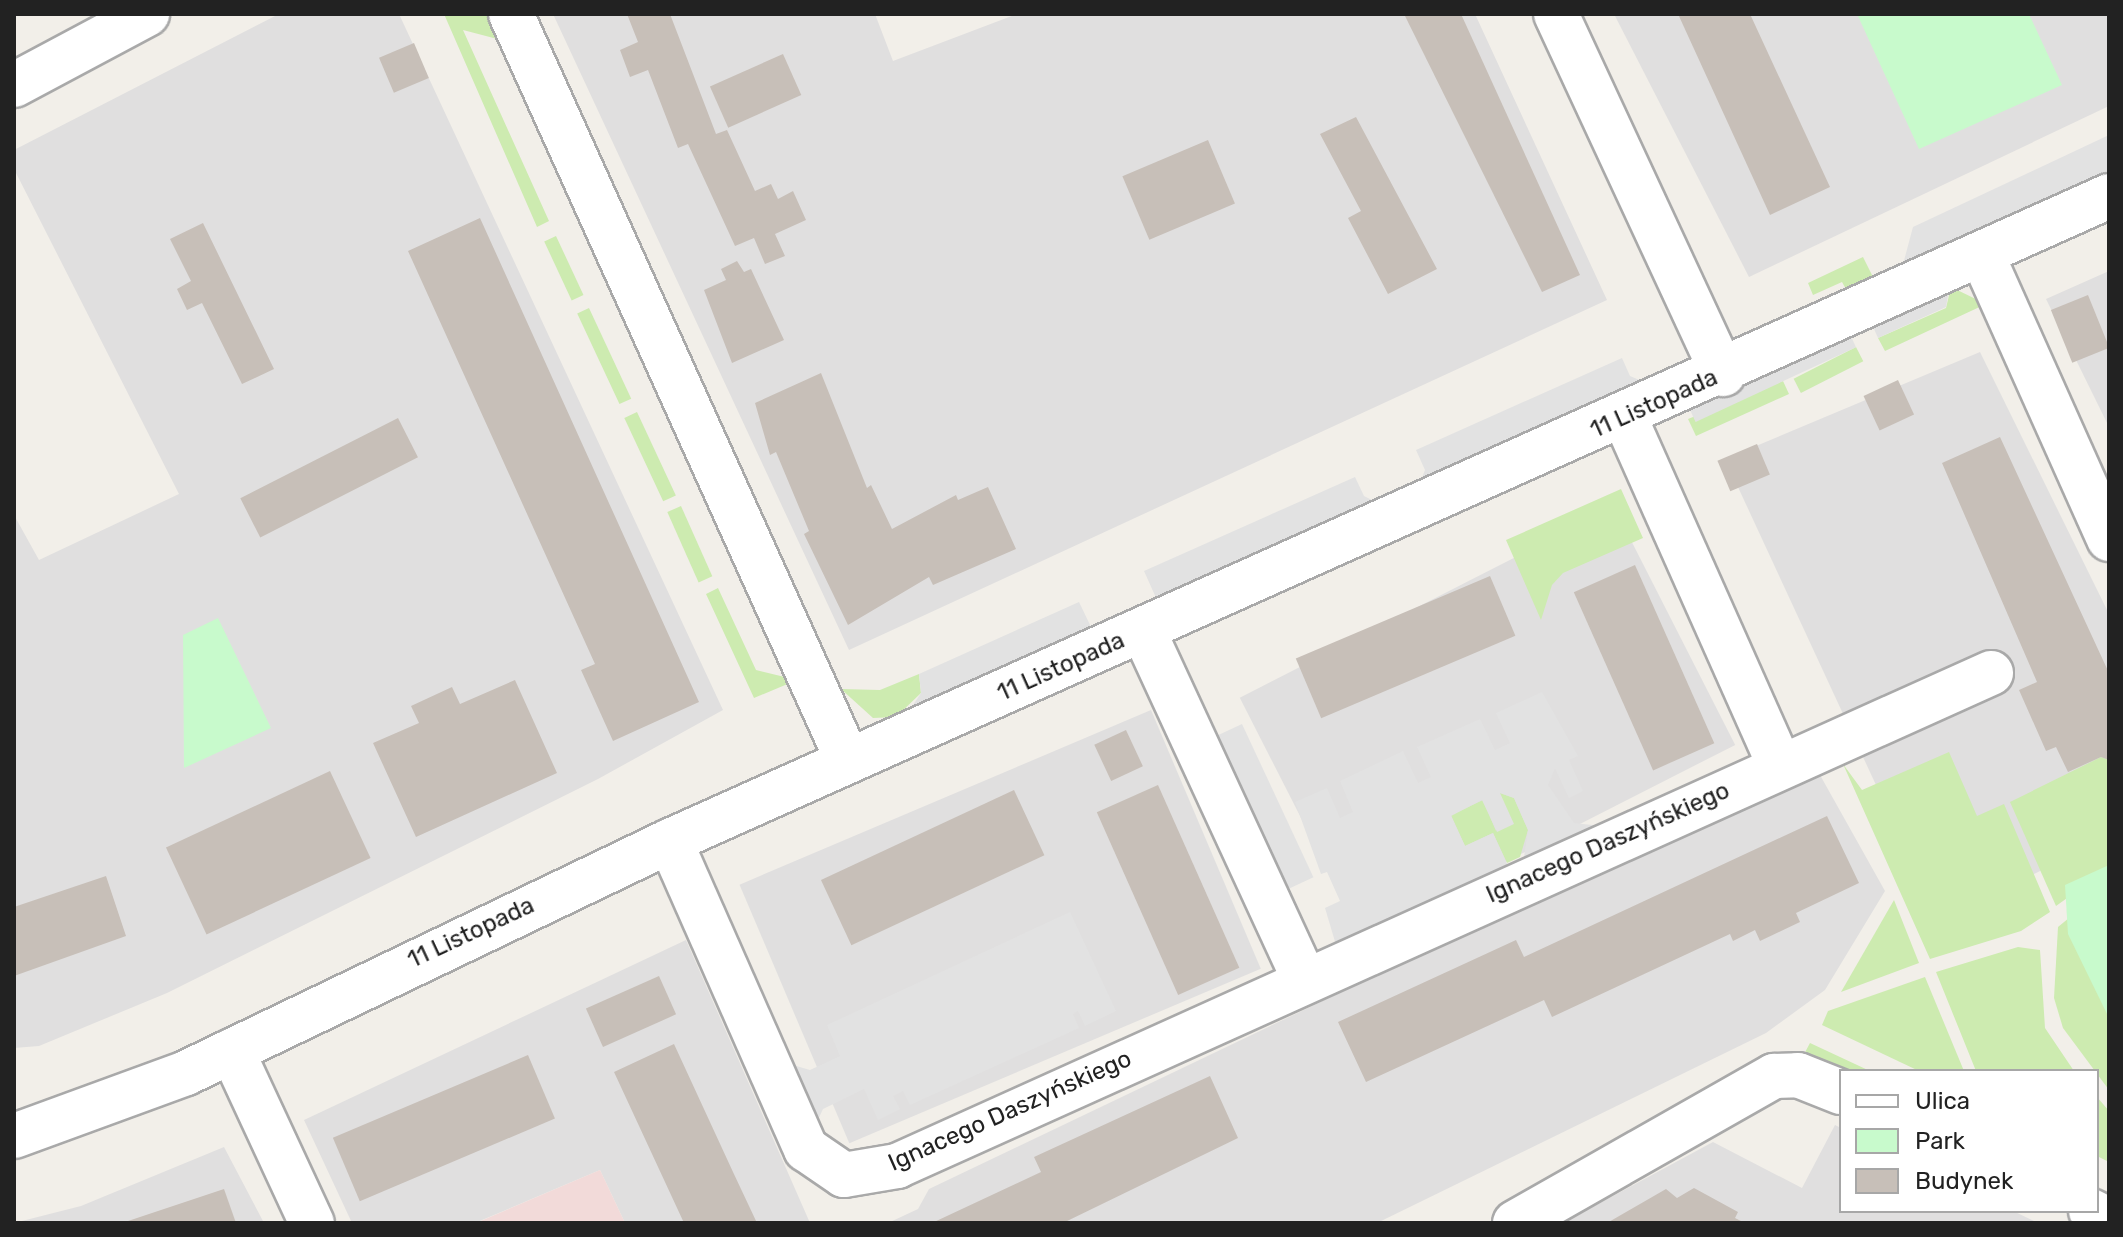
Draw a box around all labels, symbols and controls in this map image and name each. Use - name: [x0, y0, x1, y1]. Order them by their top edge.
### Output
- street label: 11 Listopada: [1586, 363, 1722, 445]
- street label: 11 Listopada: [993, 626, 1129, 708]
- street label: Ignacego Daszyńskiego: [1482, 776, 1734, 910]
- street label: 11 Listopada: [403, 891, 539, 975]
- street label: Ignacego Daszyńskiego: [884, 1044, 1136, 1178]
- legend: [1839, 1069, 2099, 1213]
- text: Ulica: [1915, 1087, 1970, 1115]
- text: Park: [1915, 1127, 1965, 1155]
- text: Budynek: [1915, 1167, 2013, 1195]

